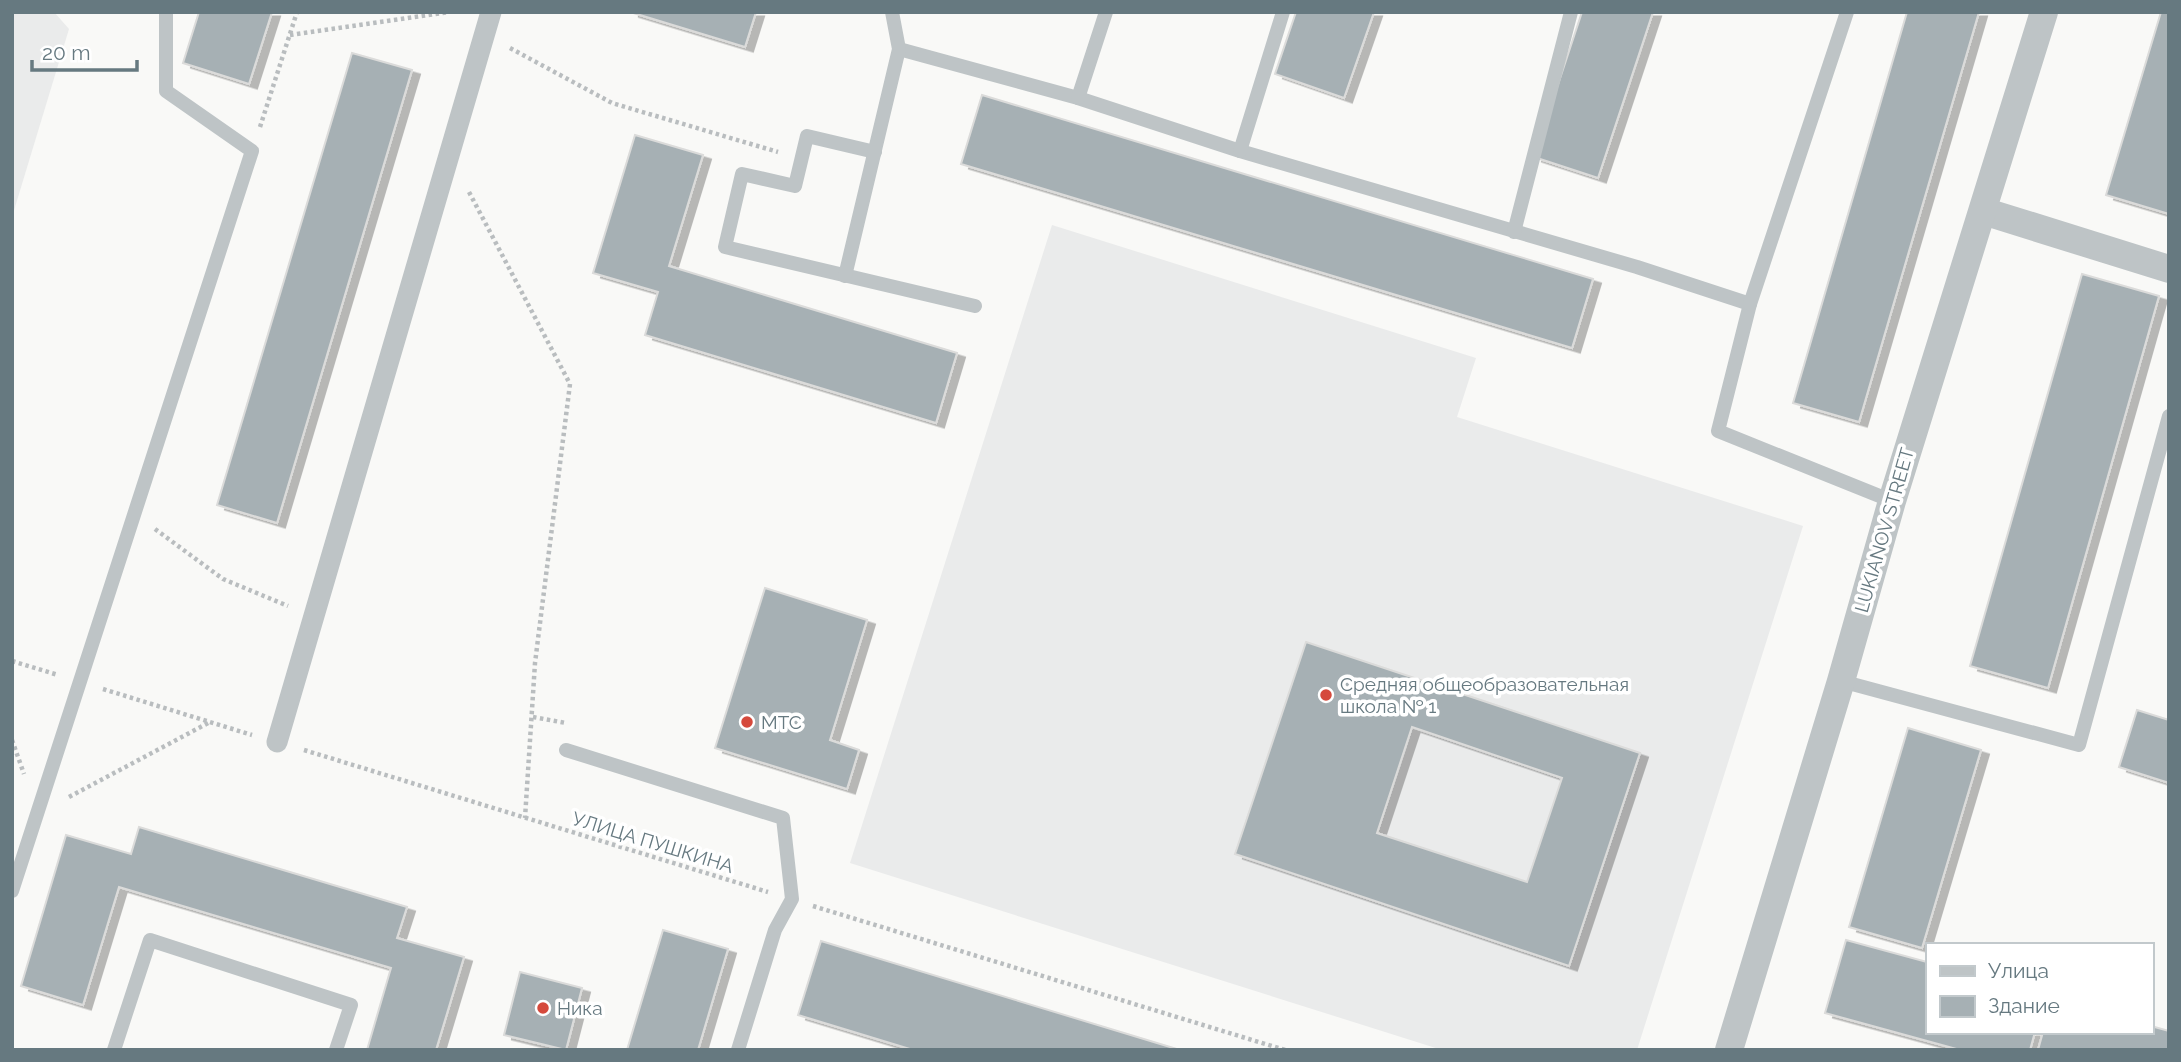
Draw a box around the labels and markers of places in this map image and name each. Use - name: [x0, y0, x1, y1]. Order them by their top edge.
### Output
- place label: Средняя общеобразовательная школа № 1: [1340, 673, 1629, 717]
- marker: Средняя общеобразовательная школа № 1: [1318, 687, 1334, 703]
- place label: МТС: [761, 711, 802, 733]
- marker: МТС: [739, 714, 755, 730]
- place label: Ника: [557, 997, 603, 1019]
- marker: Ника: [535, 1000, 551, 1016]

